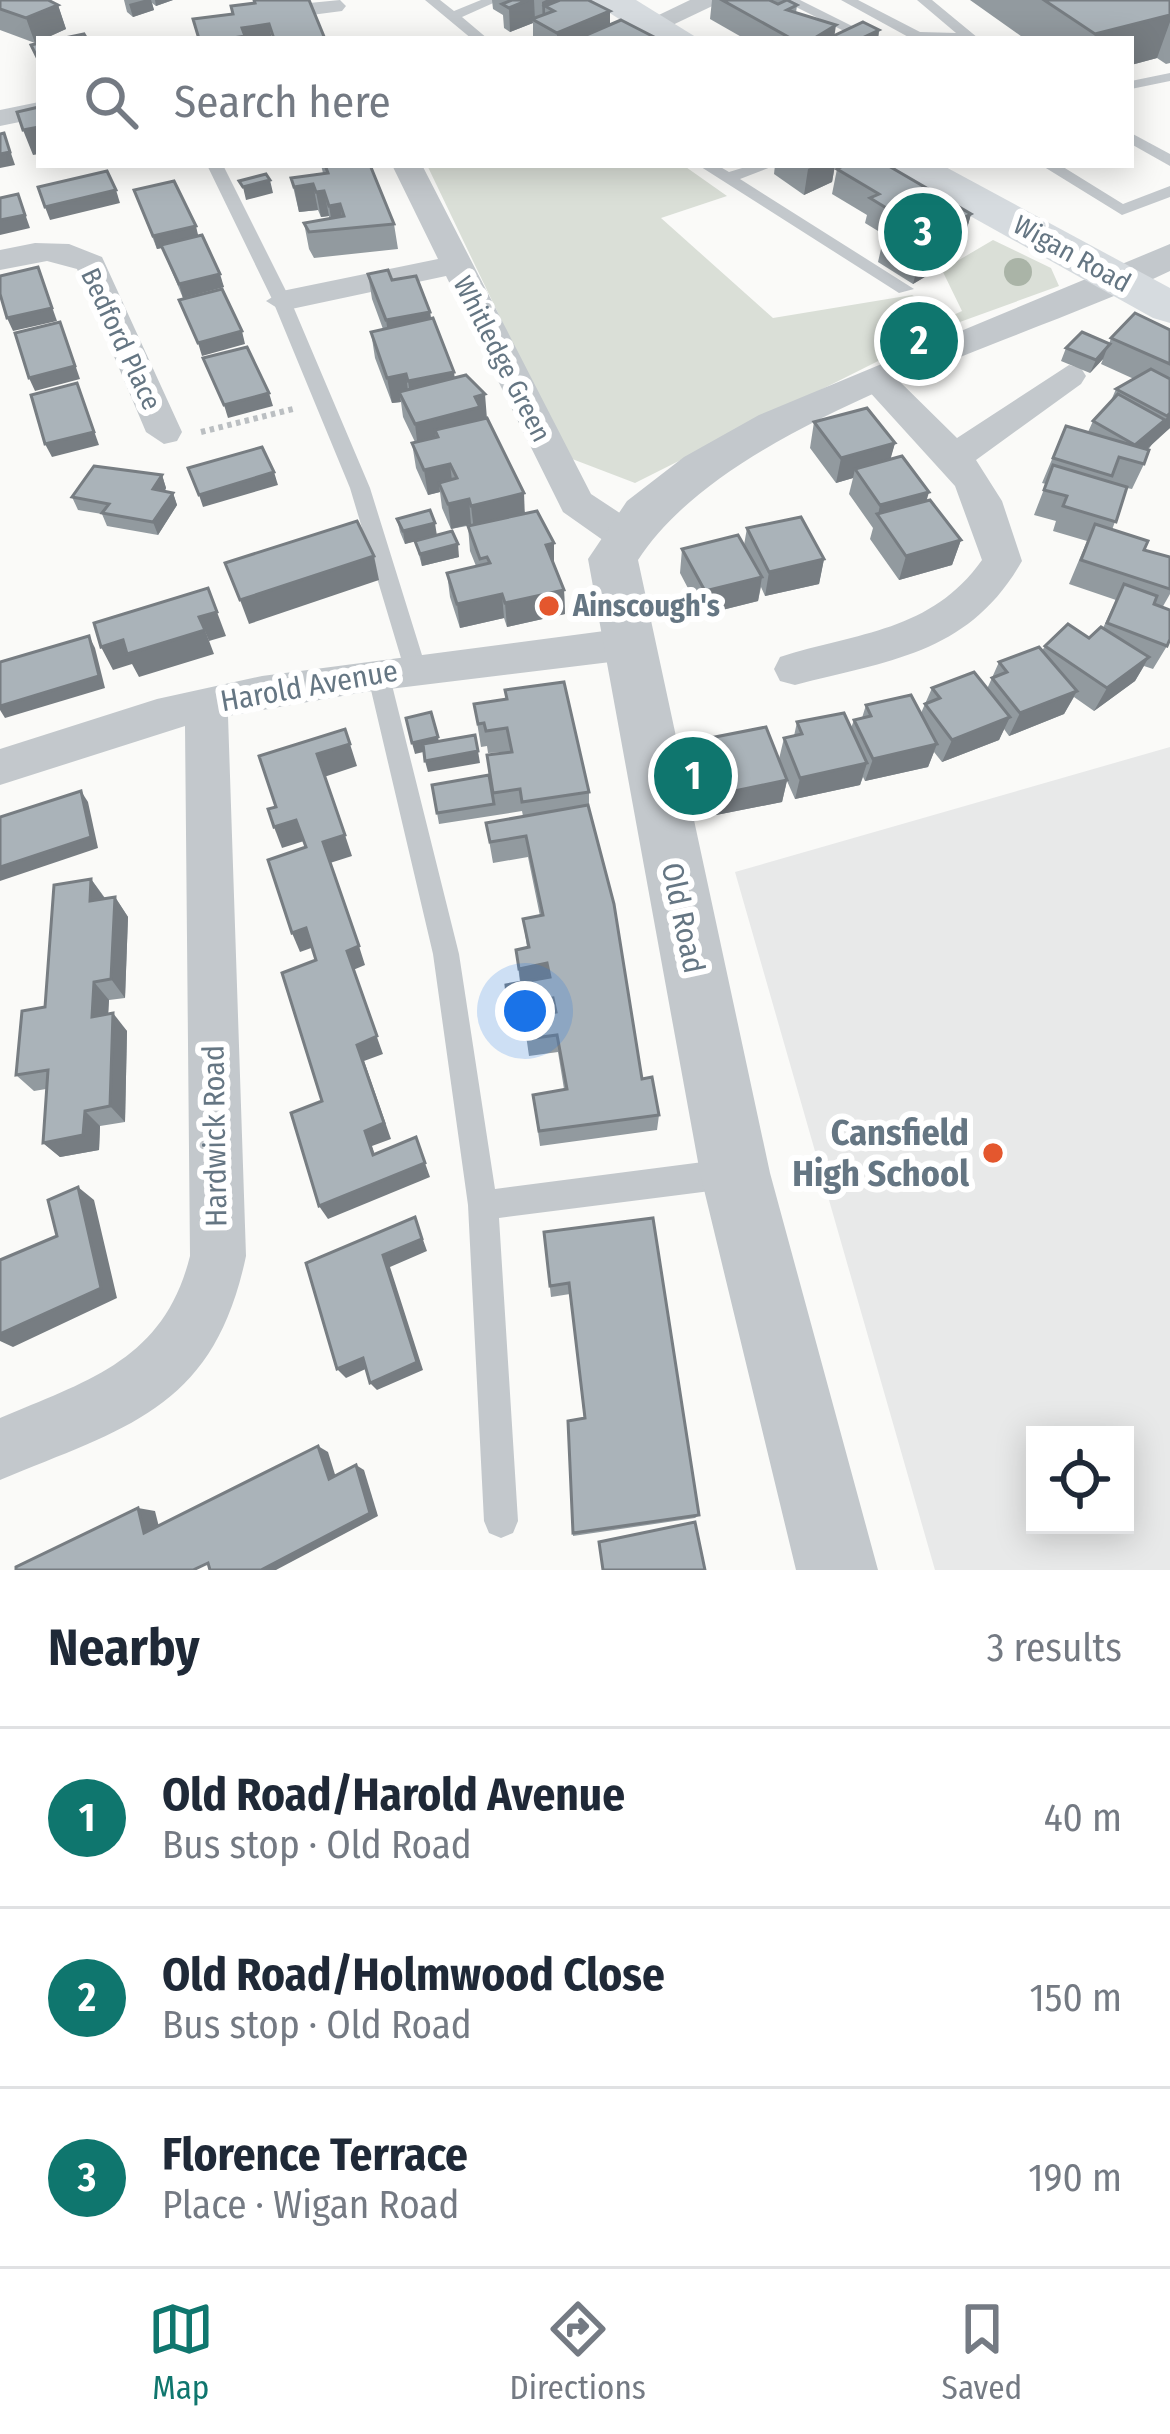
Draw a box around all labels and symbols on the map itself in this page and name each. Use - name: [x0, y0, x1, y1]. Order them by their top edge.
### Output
- pin: 3: [884, 187, 962, 277]
- street label: Wigan Road: [1008, 209, 1136, 299]
- street label: Bedford Place: [74, 263, 168, 415]
- street label: Whitledge Green: [447, 271, 557, 447]
- pin: 2: [880, 296, 958, 386]
- place label: Ainscough's: [572, 588, 720, 624]
- marker: Ainscough's: [536, 593, 562, 619]
- street label: Harold Avenue: [218, 653, 400, 719]
- pin: 1: [654, 731, 732, 821]
- street label: Old Road: [654, 860, 712, 976]
- your location: [495, 981, 555, 1041]
- street label: Hardwick Road: [195, 1045, 235, 1227]
- place label: Cansfield High School: [792, 1111, 969, 1196]
- marker: Cansfield High School: [980, 1140, 1006, 1166]

